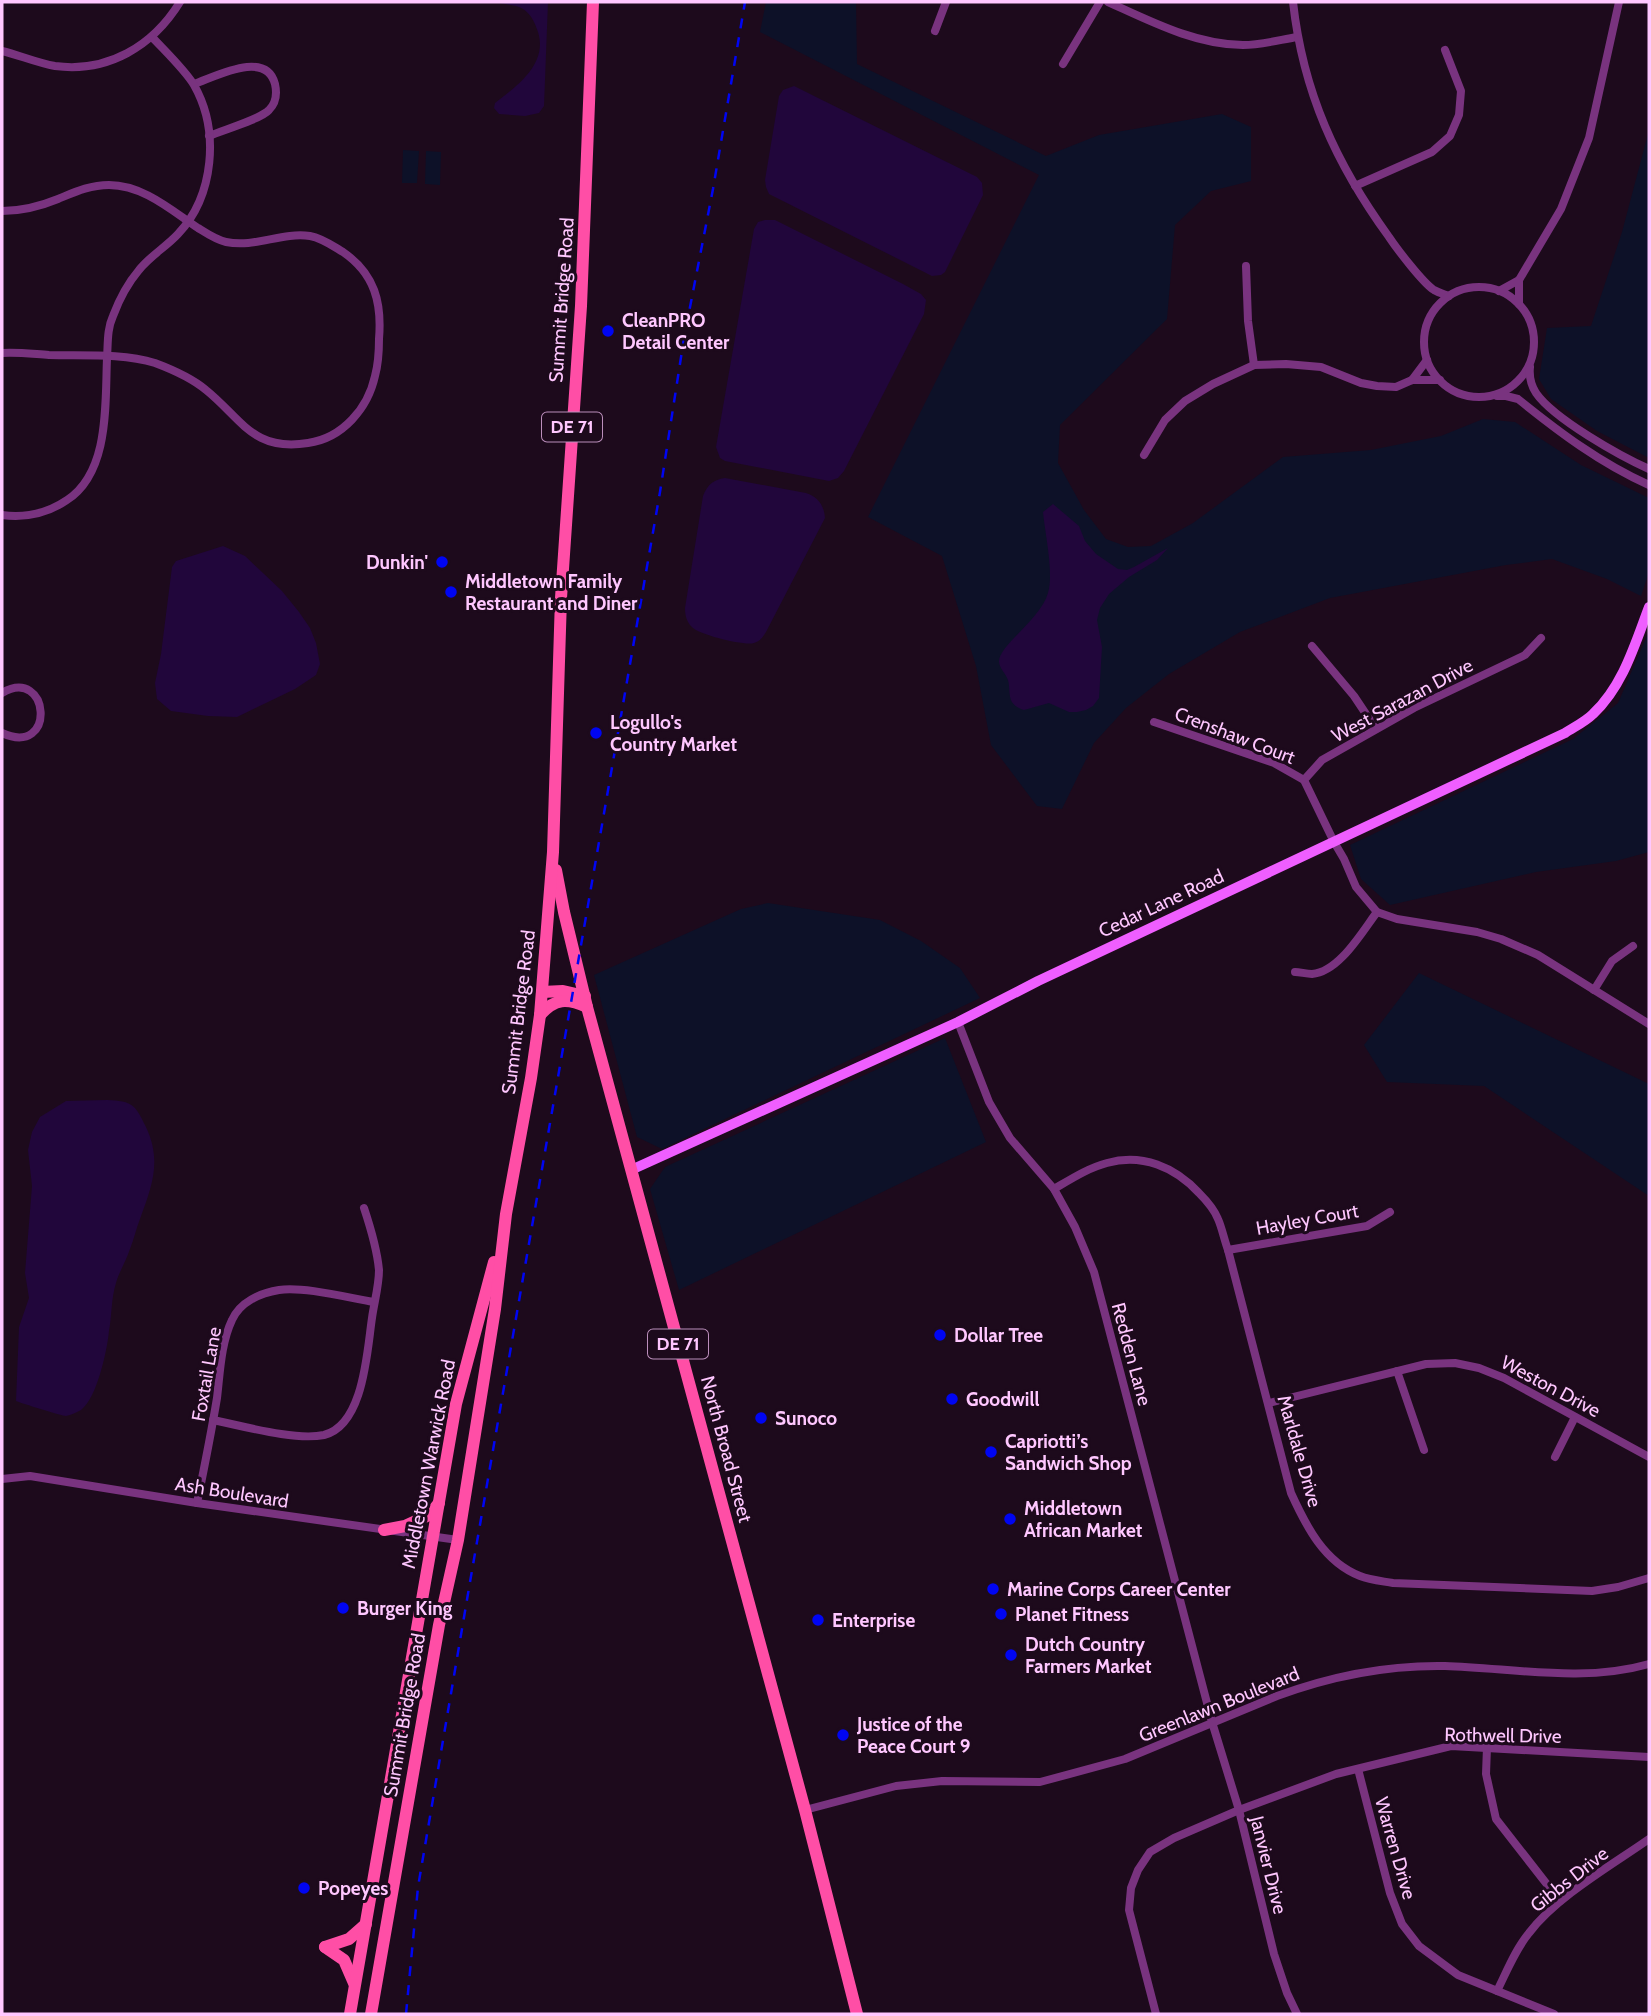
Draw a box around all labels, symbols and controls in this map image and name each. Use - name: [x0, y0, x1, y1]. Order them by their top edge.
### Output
- street label: Summit Bridge Road: [544, 217, 579, 383]
- place label: CleanPRO Detail Center: [622, 309, 730, 354]
- marker: CleanPRO Detail Center: [600, 323, 616, 339]
- road number: DE 71: [542, 412, 602, 442]
- place label: Dunkin': [366, 551, 428, 574]
- marker: Dunkin': [434, 554, 450, 570]
- place label: Middletown Family Restaurant and Diner: [465, 570, 638, 615]
- marker: Middletown Family Restaurant and Diner: [443, 584, 459, 600]
- street label: West Sarazan Drive: [1328, 653, 1477, 747]
- street label: Crenshaw Court: [1171, 702, 1299, 769]
- place label: Logullo's Country Market: [610, 711, 737, 756]
- marker: Logullo's Country Market: [588, 725, 604, 741]
- street label: Cedar Lane Road: [1095, 864, 1228, 943]
- street label: Summit Bridge Road: [497, 929, 540, 1096]
- street label: Hayley Court: [1254, 1199, 1361, 1240]
- street label: Redden Lane: [1107, 1300, 1156, 1408]
- place label: Dollar Tree: [954, 1324, 1043, 1347]
- street label: Foxtail Lane: [187, 1325, 226, 1423]
- marker: Dollar Tree: [932, 1327, 948, 1343]
- road number: DE 71: [648, 1330, 708, 1358]
- street label: Weston Drive: [1497, 1351, 1605, 1422]
- street label: Middletown Warwick Road: [397, 1358, 460, 1571]
- street label: North Broad Street: [696, 1373, 757, 1525]
- place label: Goodwill: [966, 1388, 1039, 1411]
- marker: Goodwill: [944, 1391, 960, 1407]
- street label: Marldale Drive: [1273, 1392, 1327, 1510]
- place label: Sunoco: [775, 1407, 837, 1430]
- marker: Sunoco: [753, 1410, 769, 1426]
- place label: Capriotti’s Sandwich Shop: [1005, 1430, 1132, 1475]
- marker: Capriotti’s Sandwich Shop: [983, 1444, 999, 1460]
- street label: Ash Boulevard: [174, 1472, 290, 1513]
- place label: Middletown African Market: [1024, 1497, 1143, 1542]
- marker: Middletown African Market: [1002, 1511, 1018, 1527]
- place label: Marine Corps Career Center: [1007, 1578, 1231, 1601]
- marker: Marine Corps Career Center: [985, 1581, 1001, 1597]
- place label: Burger King: [357, 1597, 453, 1620]
- marker: Burger King: [335, 1600, 351, 1616]
- place label: Planet Fitness: [1015, 1603, 1129, 1626]
- marker: Planet Fitness: [993, 1606, 1009, 1622]
- place label: Enterprise: [832, 1609, 915, 1632]
- marker: Enterprise: [810, 1612, 826, 1628]
- street label: Summit Bridge Road: [379, 1632, 430, 1799]
- place label: Dutch Country Farmers Market: [1025, 1633, 1152, 1678]
- marker: Dutch Country Farmers Market: [1003, 1647, 1019, 1663]
- street label: Greenlawn Boulevard: [1136, 1662, 1303, 1747]
- place label: Justice of the Peace Court 9: [856, 1713, 970, 1758]
- street label: Rothwell Drive: [1444, 1723, 1562, 1748]
- marker: Justice of the Peace Court 9: [835, 1727, 851, 1743]
- street label: Warren Drive: [1370, 1794, 1421, 1902]
- street label: Janvier Drive: [1245, 1813, 1292, 1917]
- street label: Gibbs Drive: [1526, 1842, 1613, 1917]
- place label: Popeyes: [318, 1877, 388, 1900]
- marker: Popeyes: [296, 1880, 312, 1896]

